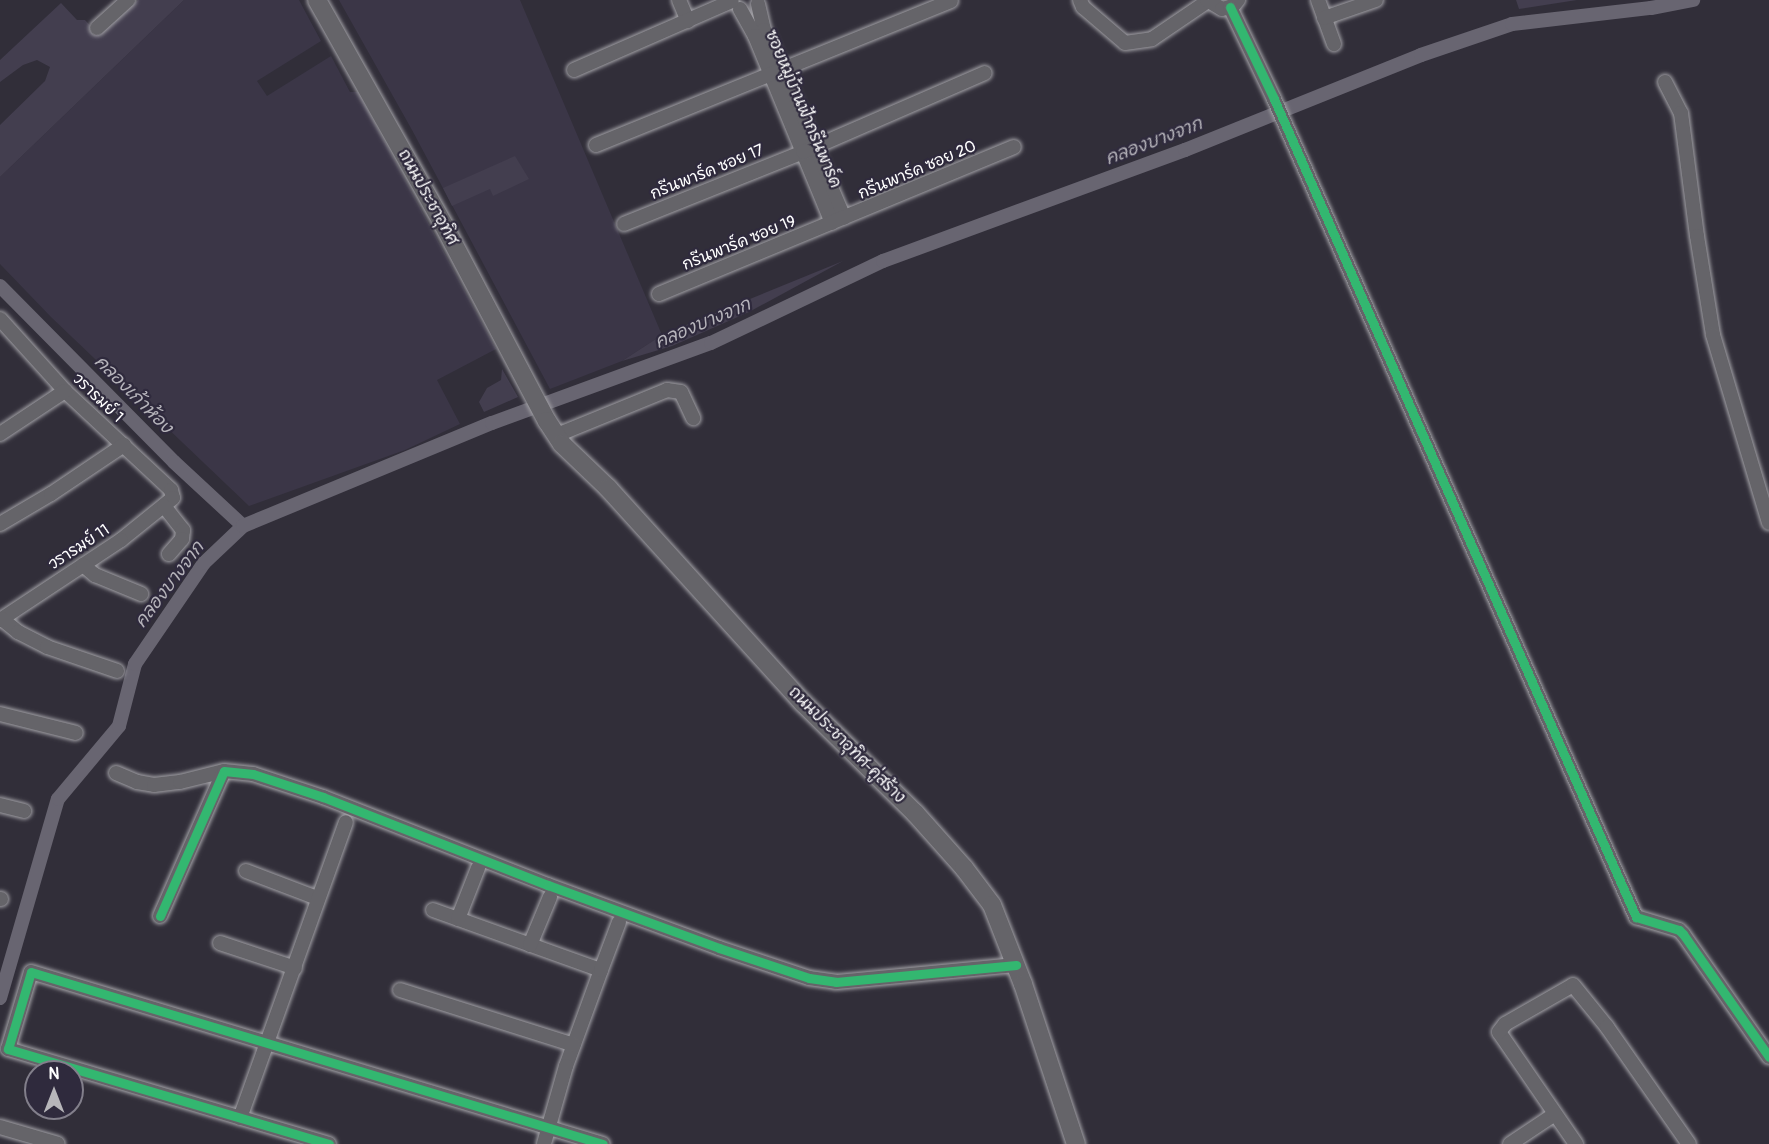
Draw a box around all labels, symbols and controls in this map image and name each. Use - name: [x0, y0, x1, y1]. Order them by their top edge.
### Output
- street label: ซอยหมู่บ้านฟ้ากรีนพาร์ค: [761, 27, 845, 191]
- water label: คลองบางจาก: [1103, 114, 1205, 170]
- street label: กรีนพาร์ค ซอย 20: [855, 137, 979, 203]
- street label: กรีนพาร์ค ซอย 17: [647, 140, 767, 204]
- street label: ถนนประชาอุทิศ: [394, 146, 462, 248]
- street label: กรีนพาร์ค ซอย 19: [679, 211, 799, 275]
- water label: คลองบางจาก: [652, 294, 754, 354]
- water label: คลองเก้าห้อง: [89, 351, 177, 439]
- street label: วรารมย์ 1: [69, 369, 127, 427]
- street label: วรารมย์ 11: [45, 520, 113, 574]
- water label: คลองบางจาก: [131, 538, 209, 632]
- street label: ถนนประชาอุทิศ-คู่สร้าง: [785, 683, 909, 807]
- north arrow: [24, 1060, 84, 1120]
- text: N: [49, 1064, 59, 1084]

